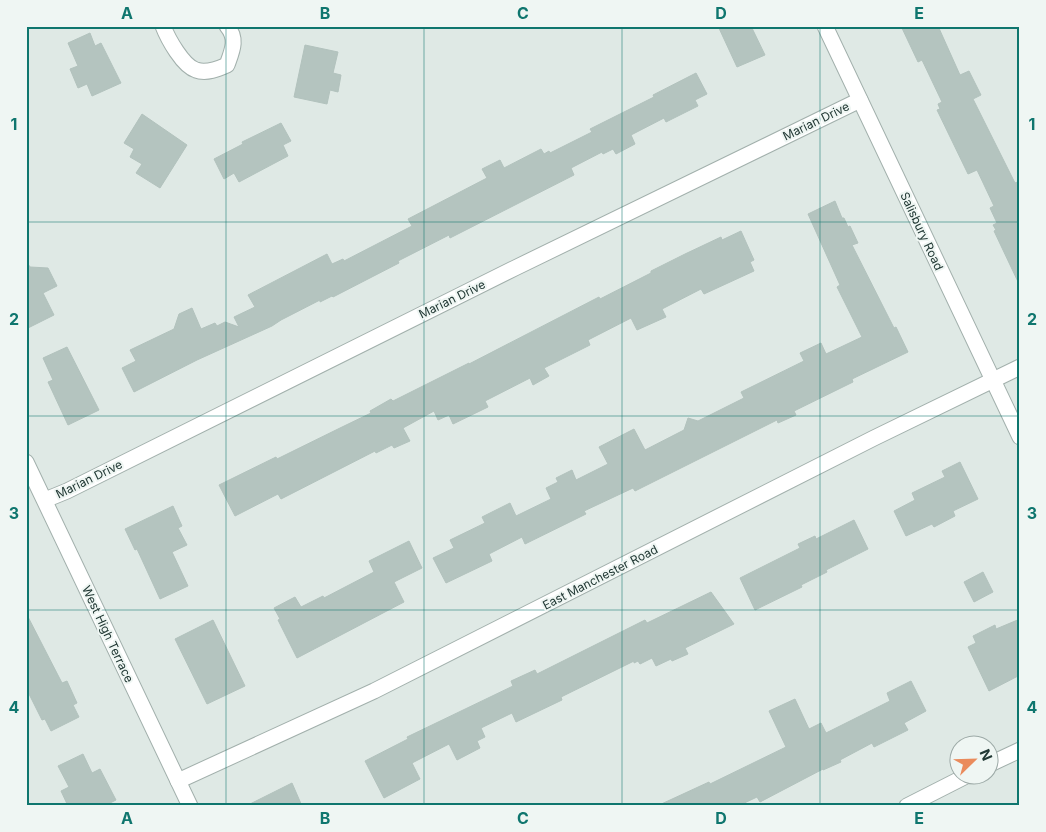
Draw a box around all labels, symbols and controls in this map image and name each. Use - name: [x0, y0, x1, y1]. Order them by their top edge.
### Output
- text: A: [121, 3, 133, 23]
- text: B: [320, 3, 330, 23]
- text: C: [517, 3, 529, 23]
- text: D: [715, 3, 727, 23]
- text: E: [914, 3, 924, 23]
- street label: Marian Drive: [780, 98, 852, 144]
- text: 1: [11, 114, 17, 134]
- text: 1: [1029, 114, 1035, 134]
- street label: Salisbury Road: [897, 189, 947, 273]
- street label: Marian Drive: [416, 276, 488, 322]
- text: 2: [9, 309, 19, 329]
- text: 2: [1027, 309, 1037, 329]
- street label: Marian Drive: [53, 456, 125, 502]
- text: 3: [9, 503, 19, 523]
- text: 3: [1027, 503, 1037, 523]
- street label: East Manchester Road: [540, 541, 660, 613]
- street label: West High Terrace: [79, 583, 137, 685]
- text: 4: [9, 697, 20, 717]
- text: 4: [1027, 697, 1038, 717]
- north arrow: [948, 734, 998, 784]
- text: N: [977, 746, 996, 763]
- text: A: [121, 808, 133, 828]
- text: B: [320, 808, 330, 828]
- text: C: [517, 808, 529, 828]
- text: D: [715, 808, 727, 828]
- text: E: [914, 808, 924, 828]

